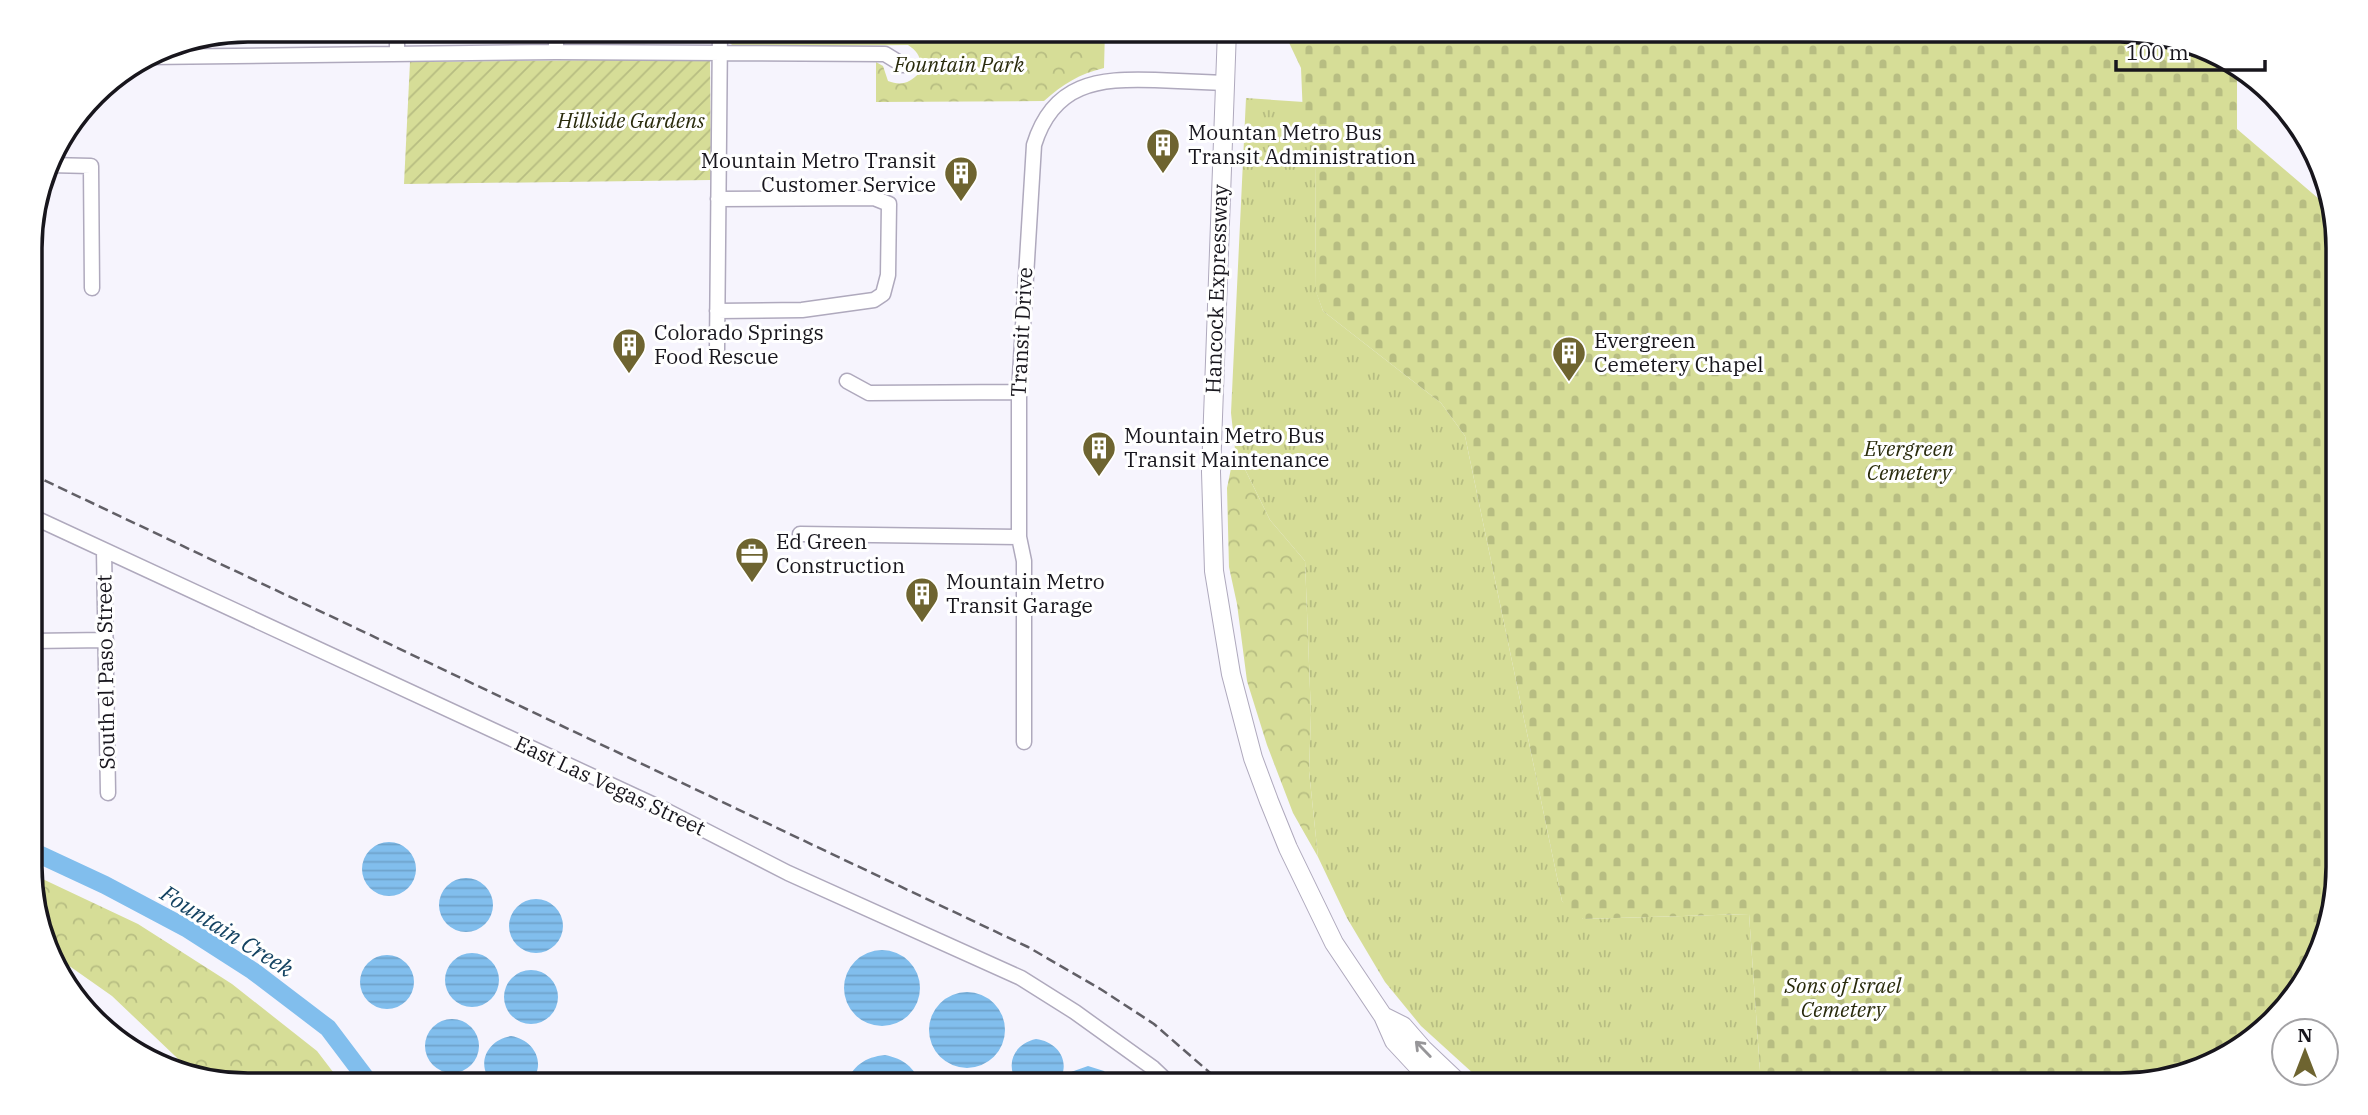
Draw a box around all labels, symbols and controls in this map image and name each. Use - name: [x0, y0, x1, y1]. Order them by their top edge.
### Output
- scale bar: [2116, 28, 2265, 72]
- text: 100 m: [2126, 38, 2189, 66]
- park label: Fountain Park: [893, 50, 1025, 78]
- park label: Hillside Gardens: [556, 106, 705, 134]
- place label: Mountan Metro Bus Transit Administration: [1188, 118, 1416, 170]
- building icon: Mountan Metro Bus Transit Administration: [1144, 126, 1182, 175]
- place label: Mountain Metro Transit Customer Service: [701, 146, 936, 198]
- building icon: Mountain Metro Transit Customer Service: [942, 154, 980, 203]
- street label: Hancock Expressway: [1198, 183, 1234, 394]
- street label: Transit Drive: [1004, 266, 1038, 397]
- place label: Colorado Springs Food Rescue: [654, 318, 824, 370]
- building icon: Colorado Springs Food Rescue: [610, 326, 648, 375]
- place label: Evergreen Cemetery Chapel: [1594, 326, 1763, 378]
- building icon: Evergreen Cemetery Chapel: [1550, 334, 1588, 383]
- place label: Mountain Metro Bus Transit Maintenance: [1124, 421, 1329, 473]
- building icon: Mountain Metro Bus Transit Maintenance: [1080, 429, 1118, 478]
- park label: Evergreen Cemetery: [1863, 434, 1954, 486]
- place label: Ed Green Construction: [776, 527, 905, 579]
- office icon: Ed Green Construction: [733, 535, 771, 584]
- place label: Mountain Metro Transit Garage: [946, 567, 1105, 619]
- street label: South el Paso Street: [89, 574, 121, 770]
- building icon: Mountain Metro Transit Garage: [903, 575, 941, 624]
- street label: East Las Vegas Street: [511, 729, 710, 842]
- water label: Fountain Creek: [155, 877, 300, 983]
- park label: Sons of Israel Cemetery: [1784, 971, 1903, 1023]
- north arrow: [2270, 1017, 2340, 1087]
- text: N: [2297, 1023, 2313, 1047]
- one-way arrow: [1415, 1041, 1432, 1058]

